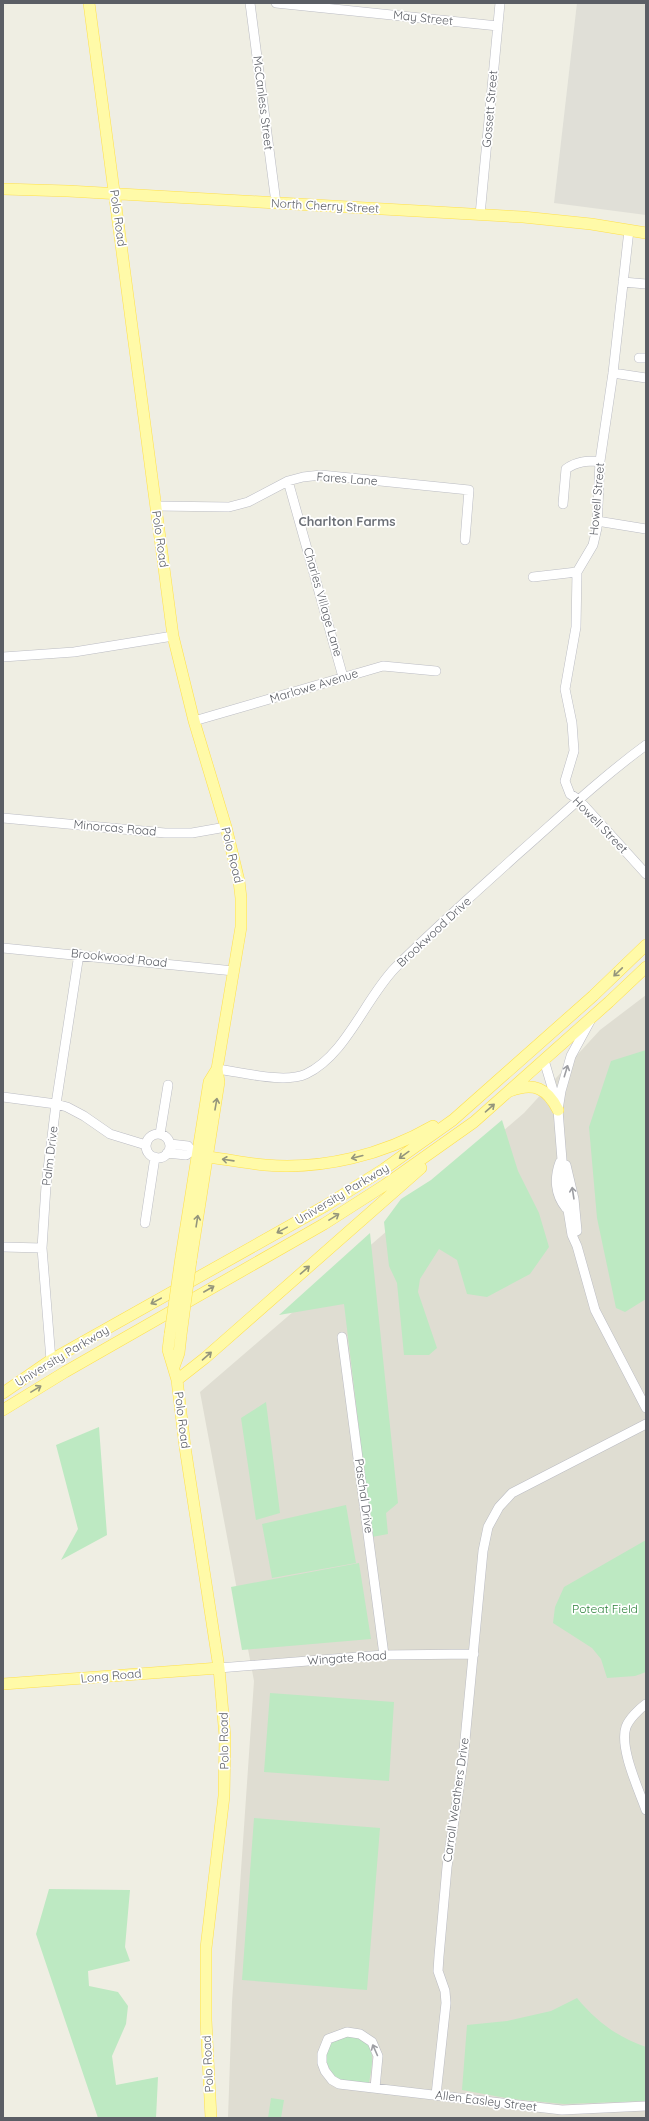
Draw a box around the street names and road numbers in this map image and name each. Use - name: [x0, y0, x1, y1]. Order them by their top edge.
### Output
- street label: May Street: [392, 7, 454, 28]
- street label: McCanless Street: [250, 55, 277, 151]
- street label: Gossett Street: [479, 70, 500, 148]
- street label: Polo Road: [107, 189, 130, 247]
- street label: North Cherry Street: [271, 195, 380, 216]
- street label: Howell Street: [586, 462, 607, 536]
- street label: Fares Lane: [316, 469, 378, 488]
- street label: Polo Road: [149, 510, 172, 568]
- street label: Charles Village Lane: [301, 546, 346, 658]
- street label: Marlowe Avenue: [268, 665, 360, 706]
- street label: Howell Street: [570, 793, 631, 856]
- street label: Minorcas Road: [73, 816, 157, 839]
- street label: Polo Road: [218, 825, 247, 884]
- street label: Brookwood Drive: [393, 893, 474, 970]
- street label: Brookwood Road: [70, 945, 168, 970]
- street label: Palm Drive: [38, 1125, 61, 1187]
- street label: University Parkway: [292, 1160, 391, 1227]
- street label: University Parkway: [12, 1322, 111, 1389]
- street label: Polo Road: [172, 1391, 193, 1449]
- street label: Paschal Drive: [352, 1458, 377, 1534]
- street label: Wingate Road: [307, 1647, 387, 1668]
- street label: Long Road: [80, 1665, 142, 1686]
- street label: Polo Road: [216, 1712, 231, 1770]
- street label: Carroll Weathers Drive: [439, 1736, 472, 1863]
- street label: Polo Road: [199, 2035, 216, 2093]
- street label: Allen Easley Street: [434, 2087, 538, 2114]

